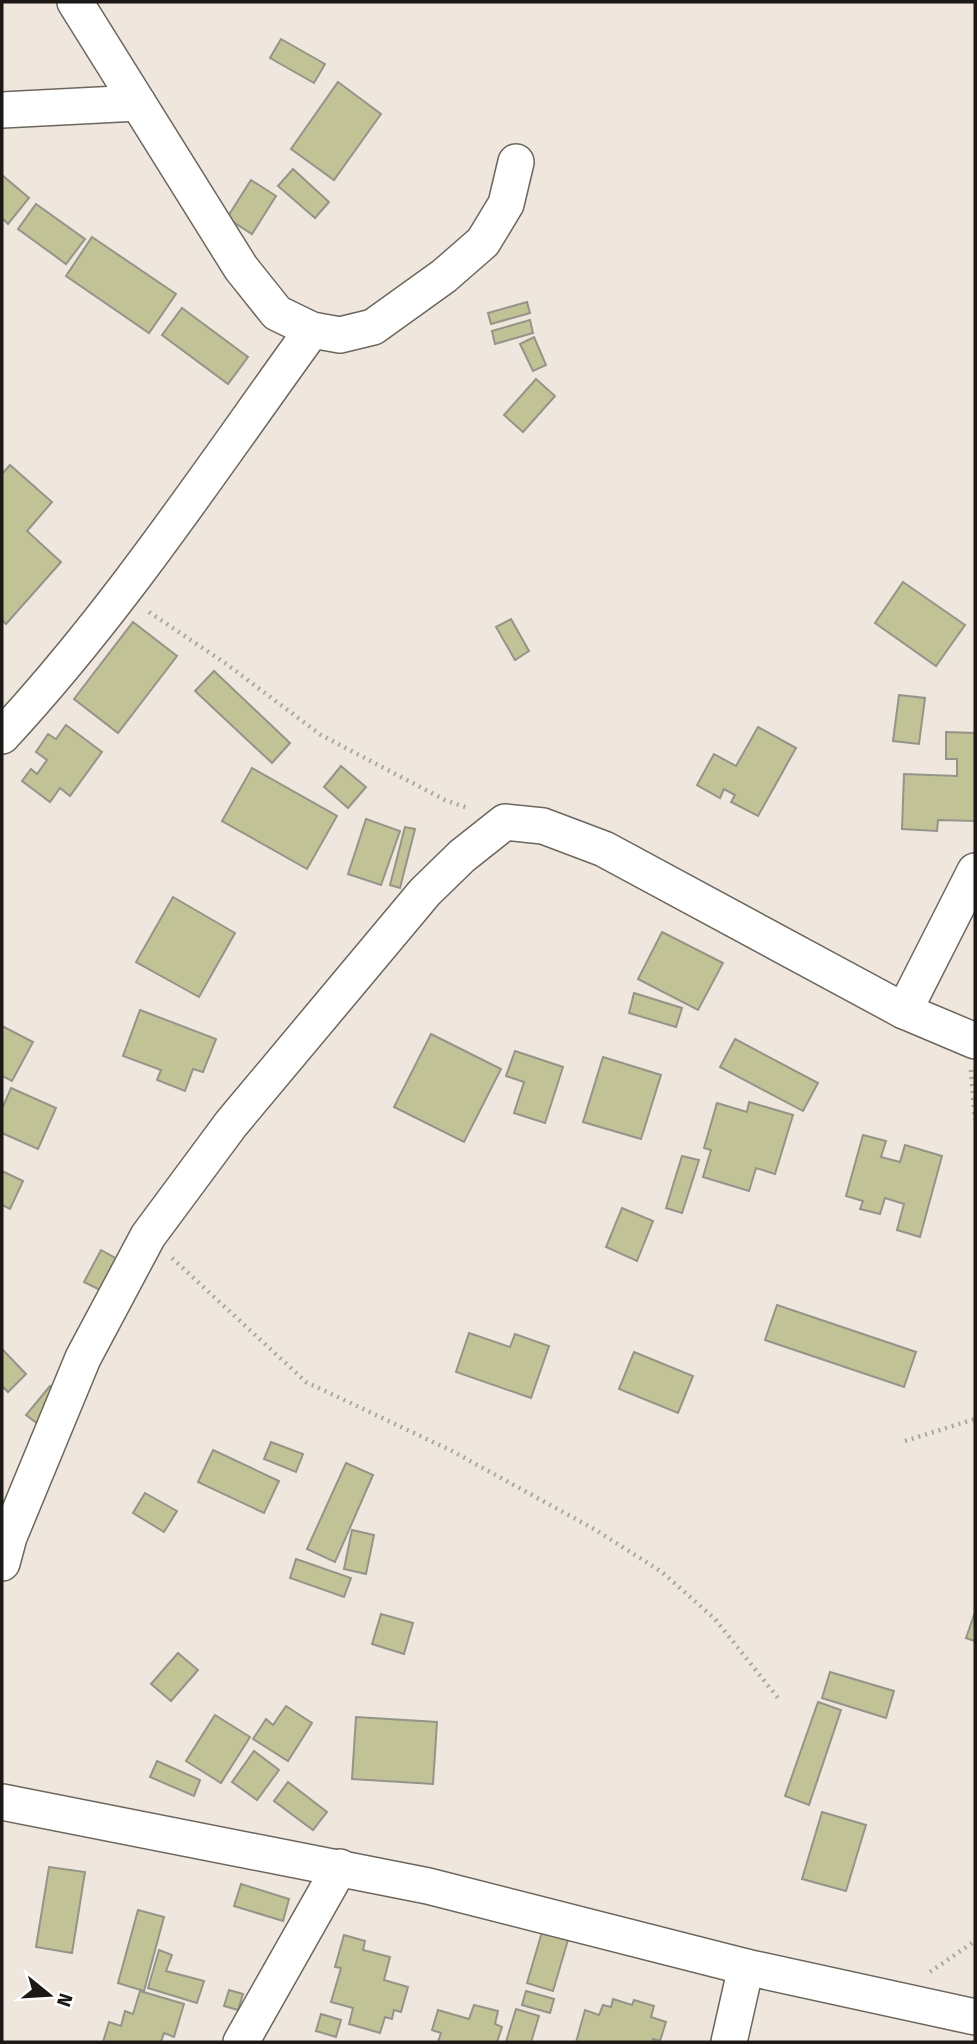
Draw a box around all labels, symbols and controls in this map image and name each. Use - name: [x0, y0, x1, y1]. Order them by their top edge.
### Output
- north arrow: [14, 1960, 84, 2030]
- text: N: [52, 1991, 78, 2010]

